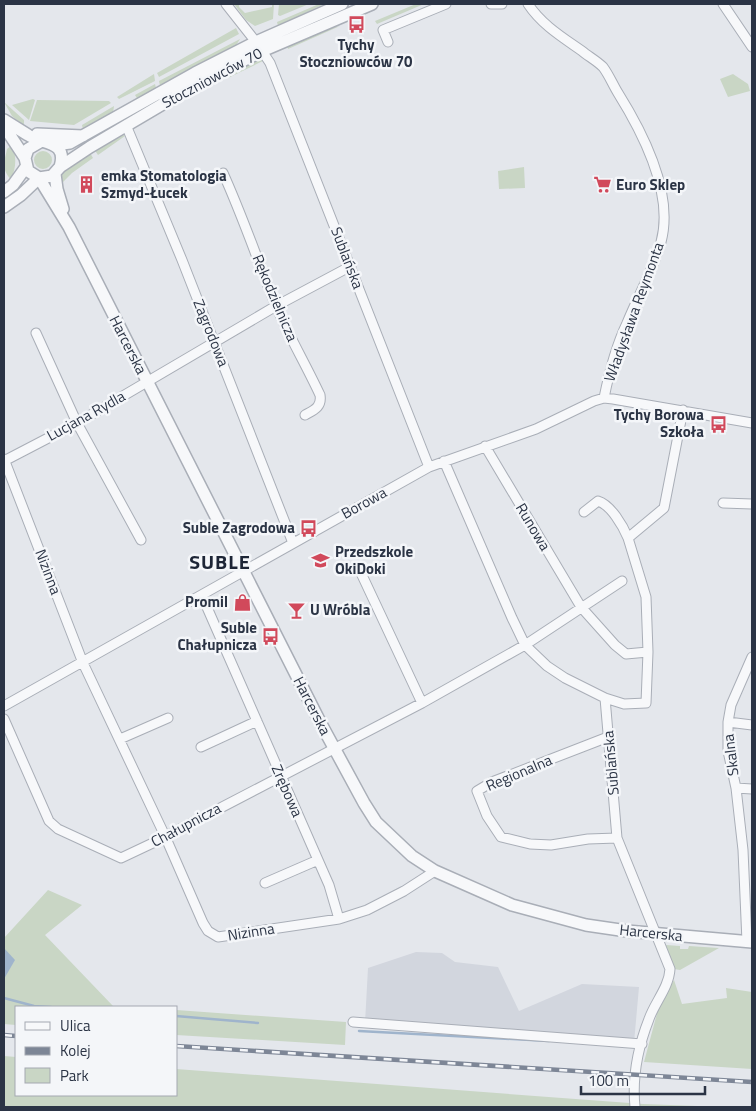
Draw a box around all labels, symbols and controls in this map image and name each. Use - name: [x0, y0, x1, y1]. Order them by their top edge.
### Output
- bus stop icon: Tychy Stoczniowców 70: [346, 14, 366, 34]
- place label: Tychy Stoczniowców 70: [299, 33, 413, 73]
- street label: Stoczniowców 70: [157, 41, 266, 114]
- place label: emka Stomatologia Szmyd-Łucek: [101, 164, 227, 204]
- place label: Euro Sklep: [616, 173, 685, 196]
- building icon: emka Stomatologia Szmyd-Łucek: [77, 175, 97, 195]
- supermarket icon: Euro Sklep: [592, 175, 612, 195]
- street label: Sublańska: [325, 224, 370, 293]
- street label: Władysława Reymonta: [598, 238, 670, 385]
- street label: Rękodzielnicza: [247, 251, 304, 346]
- street label: Zagrodowa: [188, 296, 236, 370]
- street label: Harcerska: [104, 311, 153, 379]
- street label: Lucjana Rydla: [42, 384, 130, 447]
- place label: Tychy Borowa Szkoła: [614, 403, 704, 443]
- bus stop icon: Tychy Borowa Szkoła: [708, 414, 728, 434]
- street label: Borowa: [337, 480, 391, 524]
- street label: Runowa: [510, 499, 557, 555]
- place label: Suble Zagrodowa: [183, 516, 295, 539]
- bus stop icon: Suble Zagrodowa: [299, 518, 319, 538]
- place label: Przedszkole OkiDoki: [335, 540, 414, 580]
- street label: Nizinna: [29, 546, 68, 598]
- district label: SUBLE: [189, 546, 251, 577]
- school or university icon: Przedszkole OkiDoki: [311, 551, 331, 571]
- place label: Promil: [185, 590, 228, 613]
- shop icon: Promil: [232, 592, 252, 612]
- place label: U Wróbla: [310, 598, 371, 621]
- bar icon: U Wróbla: [286, 600, 306, 620]
- place label: Suble Chałupnicza: [177, 616, 257, 656]
- bus stop icon: Suble Chałupnicza: [261, 627, 281, 647]
- street label: Harcerska: [288, 672, 337, 740]
- street label: Sublańska: [596, 729, 625, 796]
- street label: Skalna: [716, 732, 744, 777]
- street label: Regionalna: [482, 748, 556, 797]
- street label: Zrębowa: [266, 761, 309, 821]
- street label: Chałupnicza: [147, 796, 225, 853]
- street label: Nizinna: [226, 916, 276, 947]
- street label: Harcerska: [618, 918, 684, 947]
- legend: [15, 1006, 178, 1096]
- text: Ulica: [60, 1014, 91, 1037]
- text: Kolej: [60, 1039, 91, 1062]
- text: Park: [60, 1064, 89, 1087]
- scale bar: [581, 1064, 705, 1096]
- text: 100 m: [588, 1069, 629, 1092]

